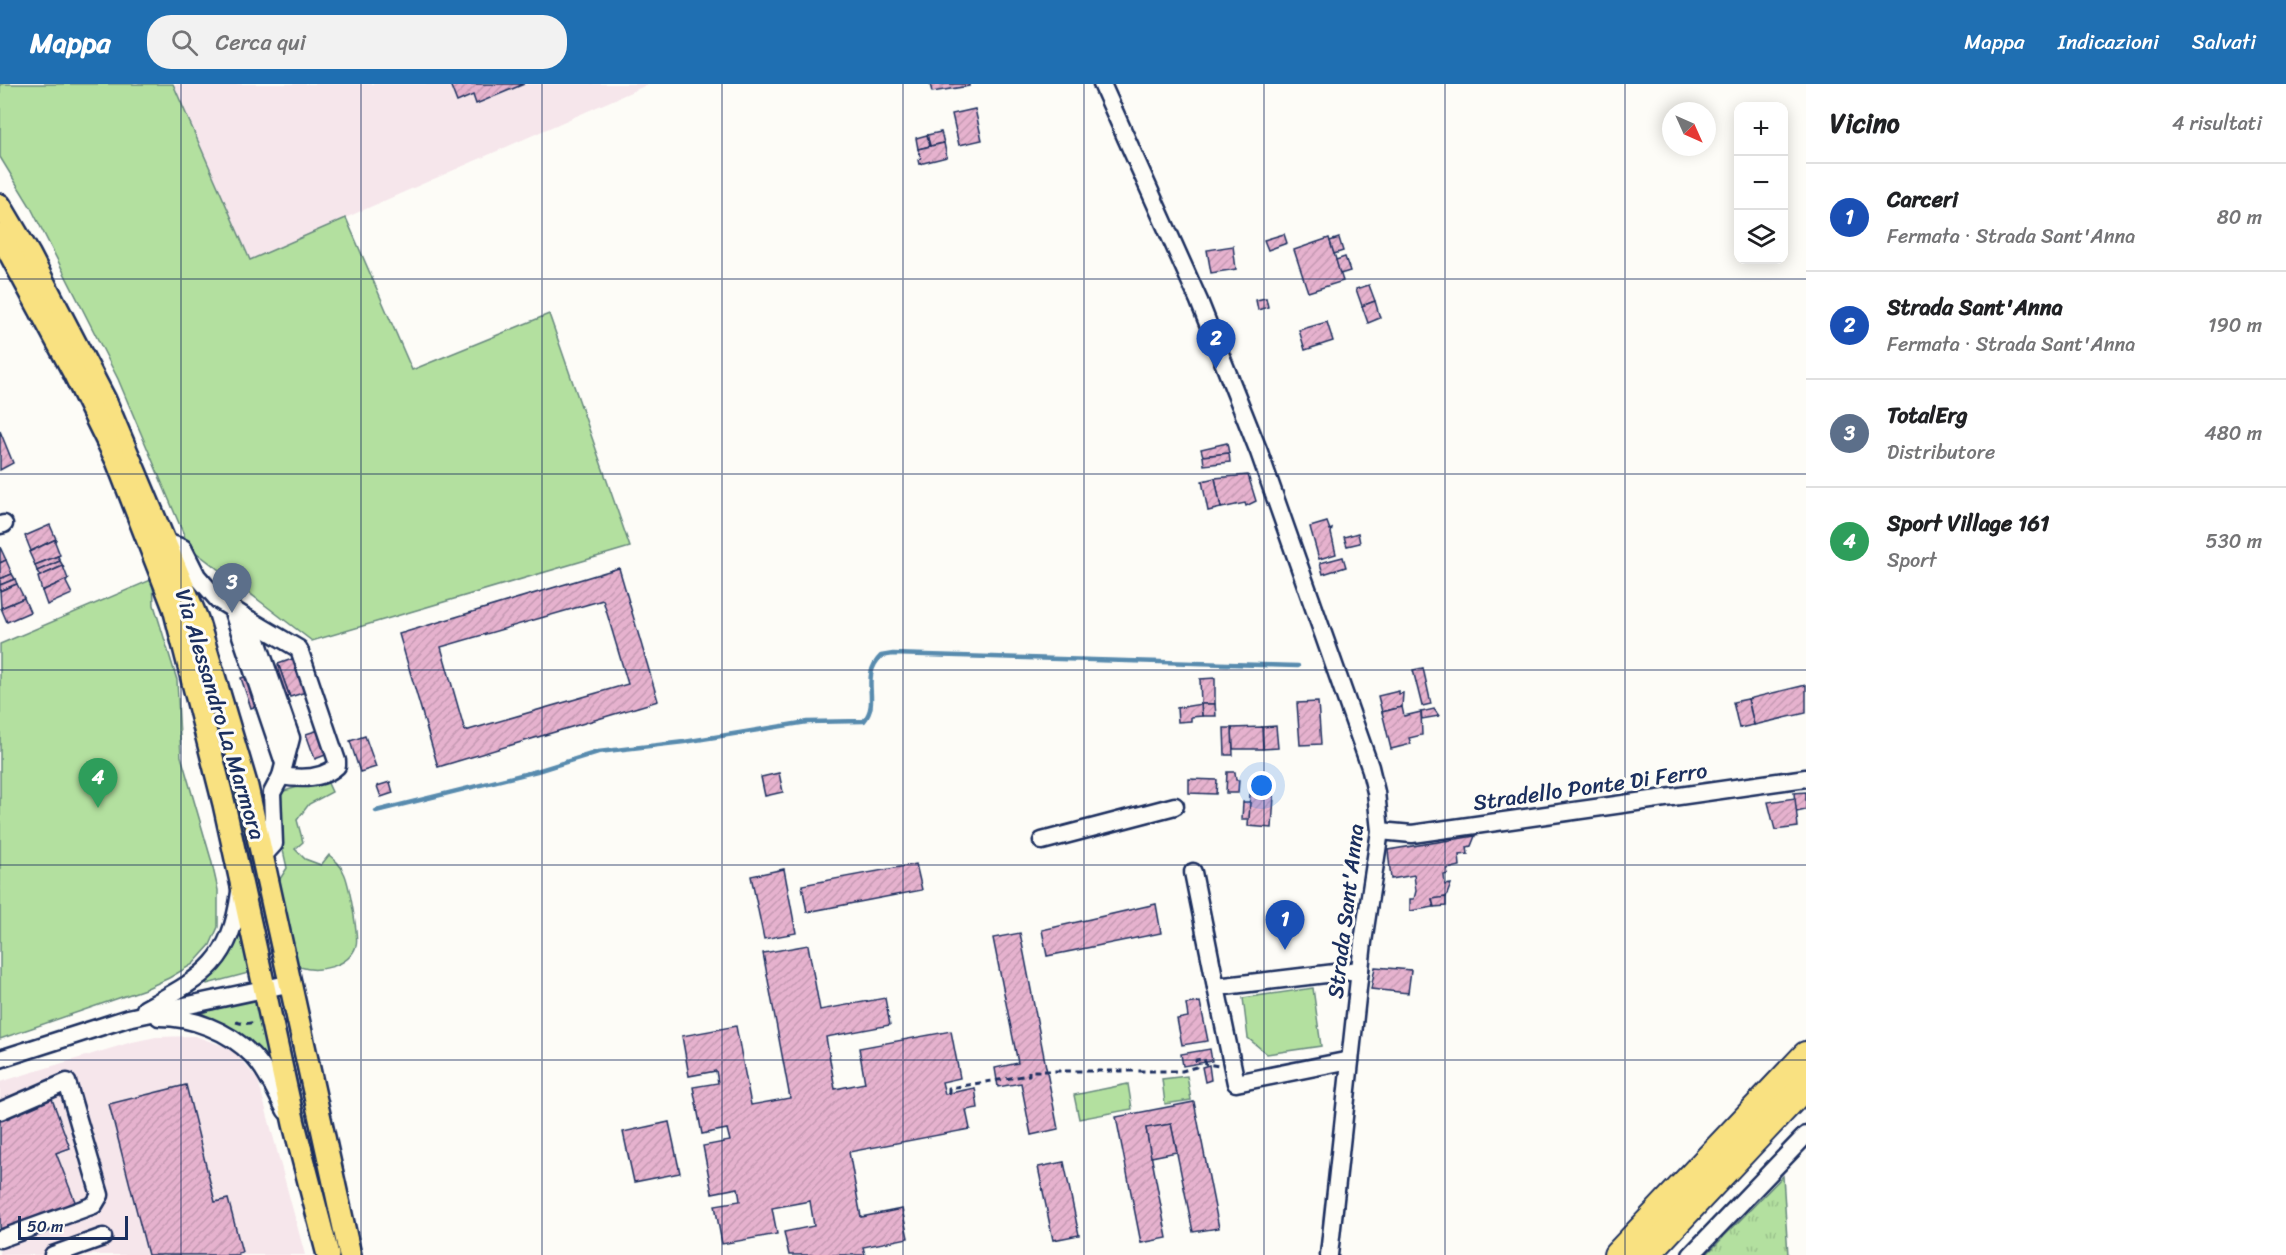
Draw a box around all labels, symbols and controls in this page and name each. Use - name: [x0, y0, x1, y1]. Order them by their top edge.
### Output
- search box: [147, 15, 567, 69]
- text: Mappa: [30, 18, 111, 67]
- text: Cerca qui: [216, 23, 306, 62]
- text: Mappa: [1964, 23, 2025, 61]
- text: Indicazioni: [2058, 23, 2159, 61]
- text: Salvati: [2192, 23, 2256, 61]
- icon: search: [168, 26, 201, 59]
- text: Vicino: [1830, 100, 1900, 146]
- north arrow: [1662, 102, 1716, 156]
- map controls: [1734, 102, 1788, 264]
- button: +: [1734, 102, 1788, 156]
- text: 4 risultati: [2172, 106, 2262, 141]
- button: −: [1734, 156, 1788, 210]
- text: Carceri: [1887, 180, 1958, 219]
- text: 1: [1845, 200, 1854, 235]
- text: 80 m: [2217, 200, 2262, 235]
- button: layers: [1734, 210, 1788, 264]
- text: Fermata · Strada Sant'Anna: [1887, 219, 2135, 254]
- text: Strada Sant'Anna: [1887, 288, 2063, 327]
- text: 2: [1844, 308, 1855, 343]
- text: 190 m: [2208, 308, 2262, 343]
- pin: 2: [1196, 320, 1236, 369]
- text: Fermata · Strada Sant'Anna: [1887, 327, 2135, 362]
- text: TotalErg: [1887, 396, 1968, 435]
- text: 3: [1844, 416, 1855, 451]
- text: 480 m: [2204, 416, 2262, 451]
- text: Distributore: [1887, 435, 1995, 470]
- text: Sport Village 161: [1887, 504, 2049, 543]
- text: 4: [1843, 524, 1856, 559]
- text: 530 m: [2206, 524, 2262, 559]
- text: Sport: [1887, 543, 1937, 578]
- pin: 3: [212, 564, 252, 613]
- street label: Via Alessandro La Marmora: [164, 584, 277, 845]
- street label: Stradello Ponte Di Ferro: [1470, 751, 1710, 822]
- pin: 4: [78, 758, 118, 808]
- your location: [1247, 771, 1276, 800]
- street label: Strada Sant'Anna: [1315, 821, 1376, 1001]
- pin: 1: [1266, 900, 1304, 950]
- text: 50 m: [27, 1212, 63, 1241]
- scale bar: [18, 1213, 128, 1240]

